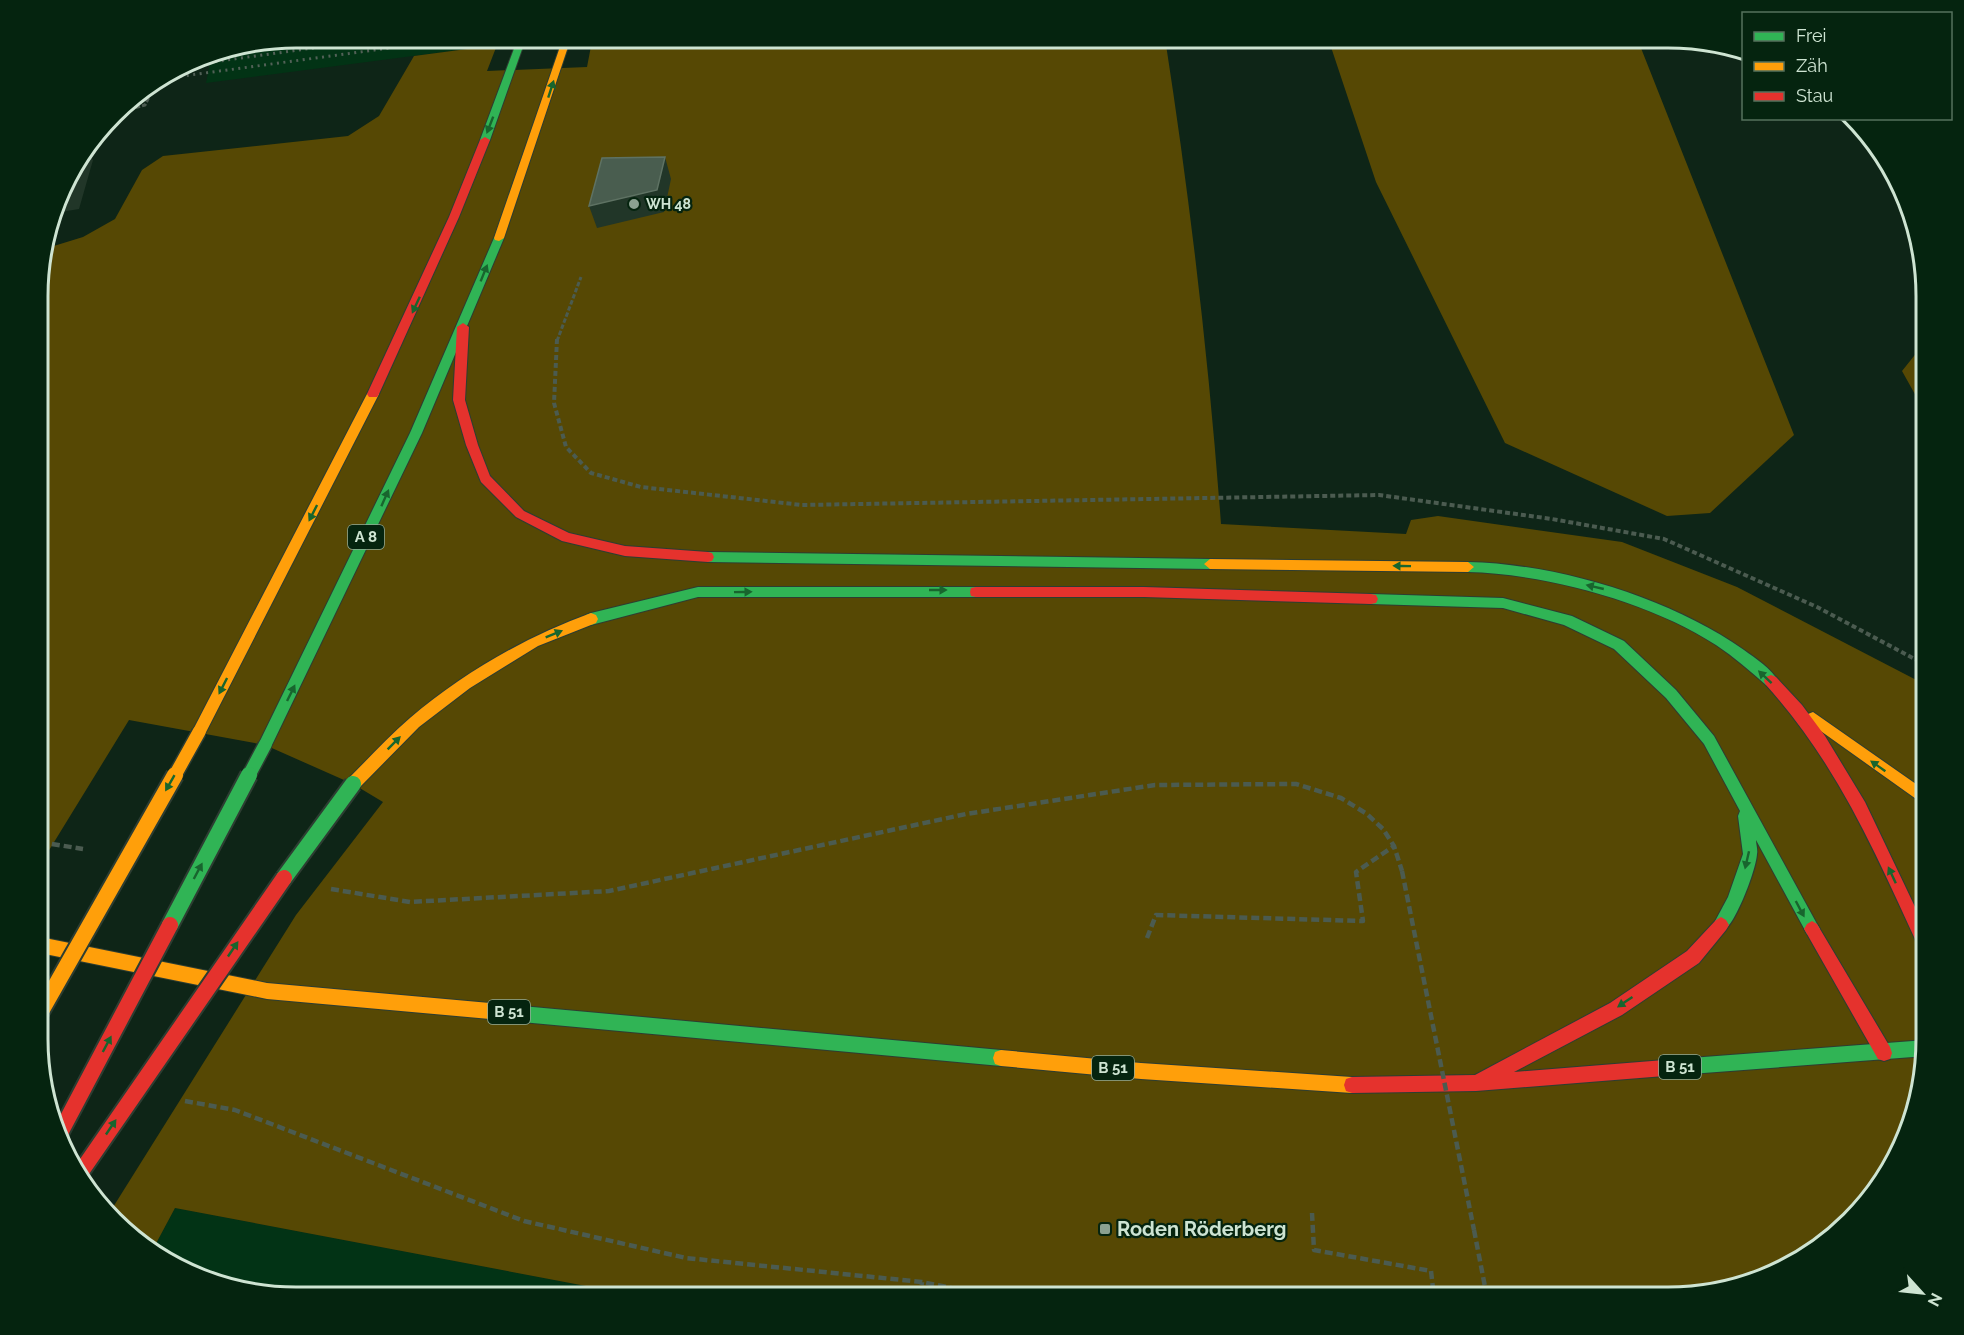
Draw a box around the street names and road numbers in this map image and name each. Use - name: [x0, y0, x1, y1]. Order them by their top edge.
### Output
- road number: A 8: [348, 525, 384, 549]
- road number: B 51: [488, 1000, 530, 1024]
- road number: B 51: [1659, 1055, 1701, 1079]
- road number: B 51: [1092, 1056, 1134, 1080]

